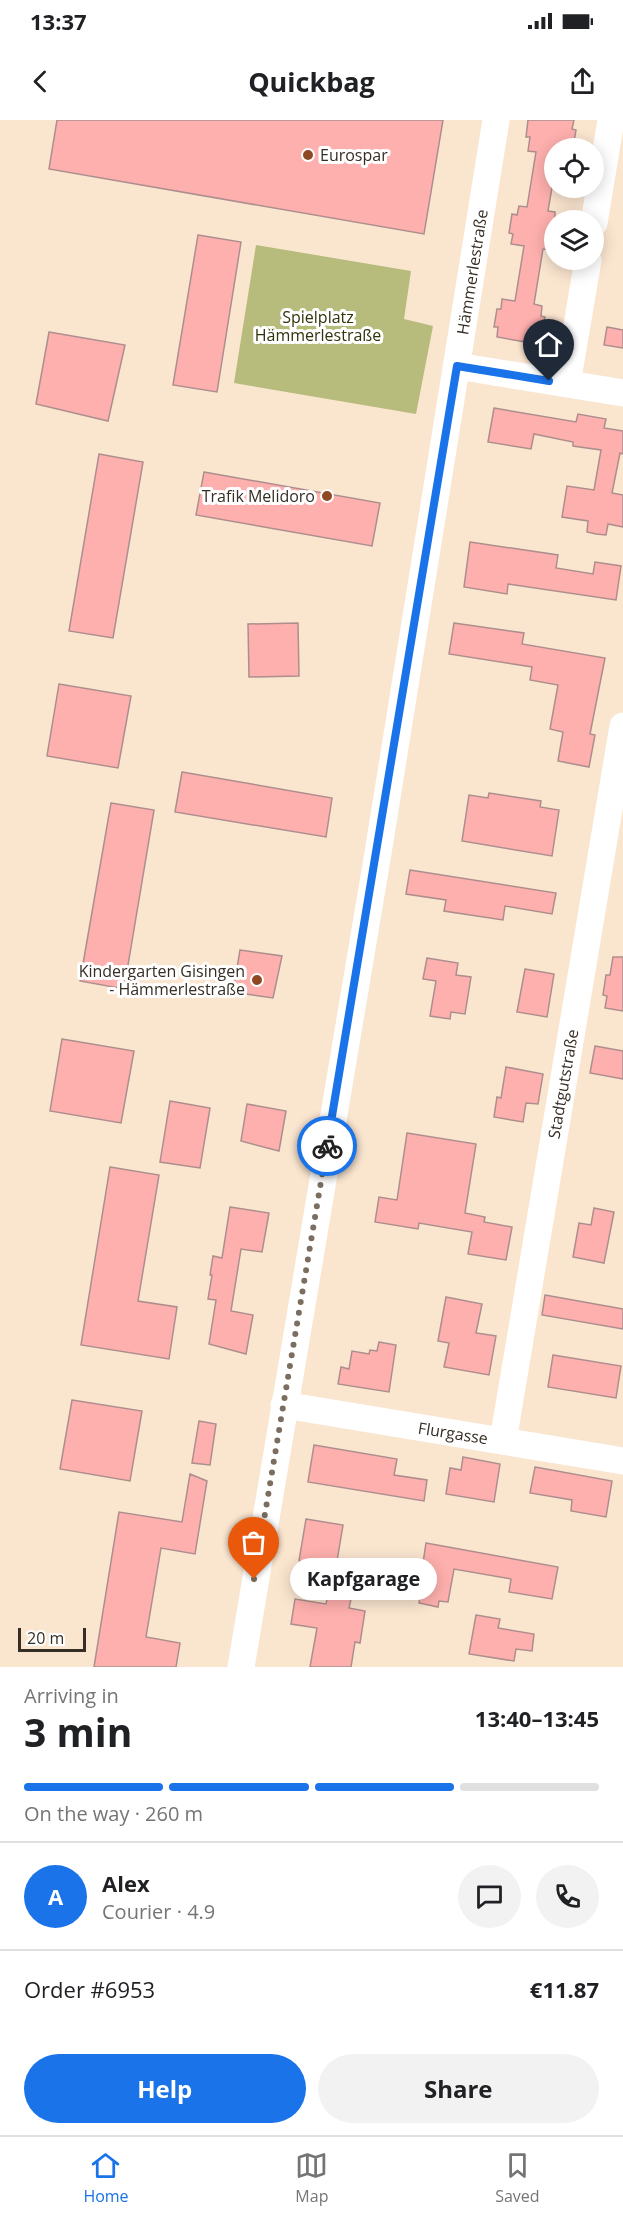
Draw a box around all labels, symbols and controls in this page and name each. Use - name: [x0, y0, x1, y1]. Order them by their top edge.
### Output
- text: 13:37: [30, 6, 87, 36]
- text: Quickbag: [248, 63, 375, 100]
- icon: back: [24, 65, 57, 98]
- icon: share: [566, 65, 599, 98]
- map controls: [544, 138, 604, 270]
- button: locate: [544, 138, 604, 198]
- place label: Eurospar: [320, 144, 388, 166]
- marker: Eurospar: [301, 148, 315, 162]
- street label: Hämmerlestraße: [451, 208, 493, 336]
- button: layers: [544, 210, 604, 270]
- park label: Spielplatz Hämmerlestraße: [255, 306, 381, 346]
- pin: [523, 319, 574, 381]
- icon: home: [532, 328, 565, 361]
- place label: Trafik Melidoro: [202, 485, 315, 507]
- marker: Trafik Melidoro: [320, 489, 334, 503]
- place label: Kindergarten Gisingen - Hämmerlestraße: [79, 960, 245, 1000]
- marker: Kindergarten Gisingen - Hämmerlestraße: [250, 973, 264, 987]
- street label: Stadtgutstraße: [543, 1028, 583, 1140]
- courier: [297, 1116, 357, 1176]
- icon: bike: [311, 1130, 344, 1163]
- street label: Flurgasse: [416, 1417, 490, 1449]
- pin: [228, 1517, 279, 1579]
- icon: bag: [237, 1526, 270, 1559]
- callout: Kapfgarage: [290, 1558, 437, 1600]
- text: Kapfgarage: [307, 1565, 420, 1592]
- scale bar: [18, 1625, 86, 1652]
- text: 20 m: [27, 1627, 64, 1649]
- text: Arriving in: [24, 1682, 119, 1709]
- text: 13:40–13:45: [475, 1703, 599, 1733]
- text: 3 min: [24, 1705, 132, 1758]
- text: On the way · 260 m: [24, 1800, 203, 1827]
- button: chat: [458, 1865, 521, 1928]
- button: phone: [536, 1865, 599, 1928]
- text: Alex: [102, 1868, 150, 1898]
- text: A: [48, 1881, 63, 1911]
- text: Courier · 4.9: [102, 1898, 215, 1925]
- text: Order #6953: [24, 1974, 155, 2004]
- text: €11.87: [530, 1974, 599, 2004]
- button: Help: [24, 2054, 306, 2123]
- button: Share: [318, 2054, 599, 2123]
- tab: Home: [83, 2149, 129, 2207]
- tab: Map: [295, 2149, 328, 2207]
- tab: Saved: [495, 2149, 540, 2207]

